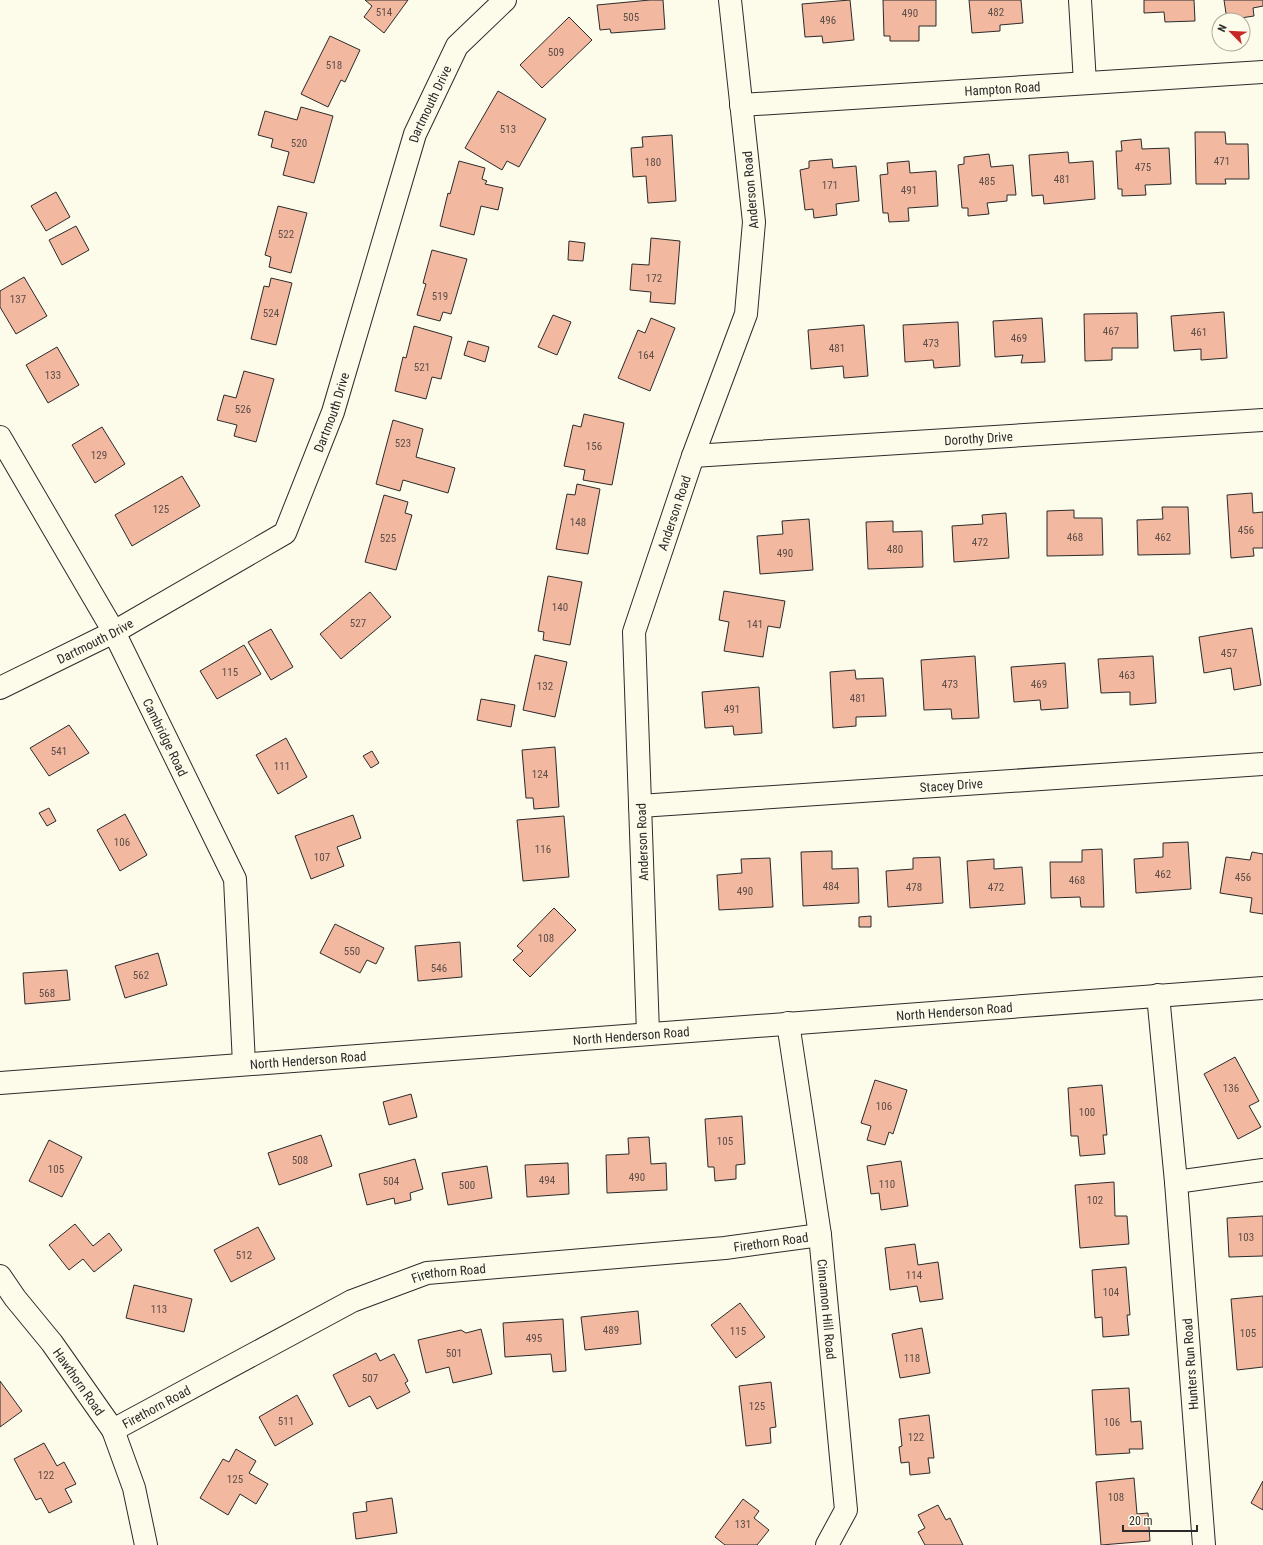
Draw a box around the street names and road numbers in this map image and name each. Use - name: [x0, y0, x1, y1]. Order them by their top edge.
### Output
- street label: Dartmouth Drive: [406, 63, 455, 144]
- street label: Hampton Road: [964, 79, 1041, 99]
- street label: Anderson Road: [740, 150, 761, 230]
- street label: Dartmouth Drive: [311, 371, 352, 454]
- street label: Dorothy Drive: [944, 429, 1013, 448]
- street label: Anderson Road: [655, 473, 694, 552]
- street label: Dartmouth Drive: [55, 616, 136, 667]
- street label: Cambridge Road: [140, 696, 190, 779]
- street label: Stacey Drive: [919, 776, 983, 795]
- street label: Anderson Road: [634, 803, 651, 881]
- street label: North Henderson Road: [896, 1000, 1013, 1024]
- street label: North Henderson Road: [572, 1024, 690, 1048]
- street label: North Henderson Road: [249, 1048, 367, 1072]
- street label: Firethorn Road: [733, 1230, 809, 1255]
- street label: Cinnamon Hill Road: [814, 1258, 839, 1360]
- street label: Firethorn Road: [409, 1261, 486, 1286]
- street label: Hunters Run Road: [1180, 1318, 1201, 1410]
- street label: Hawthorn Road: [50, 1345, 107, 1418]
- street label: Firethorn Road: [120, 1383, 193, 1432]

